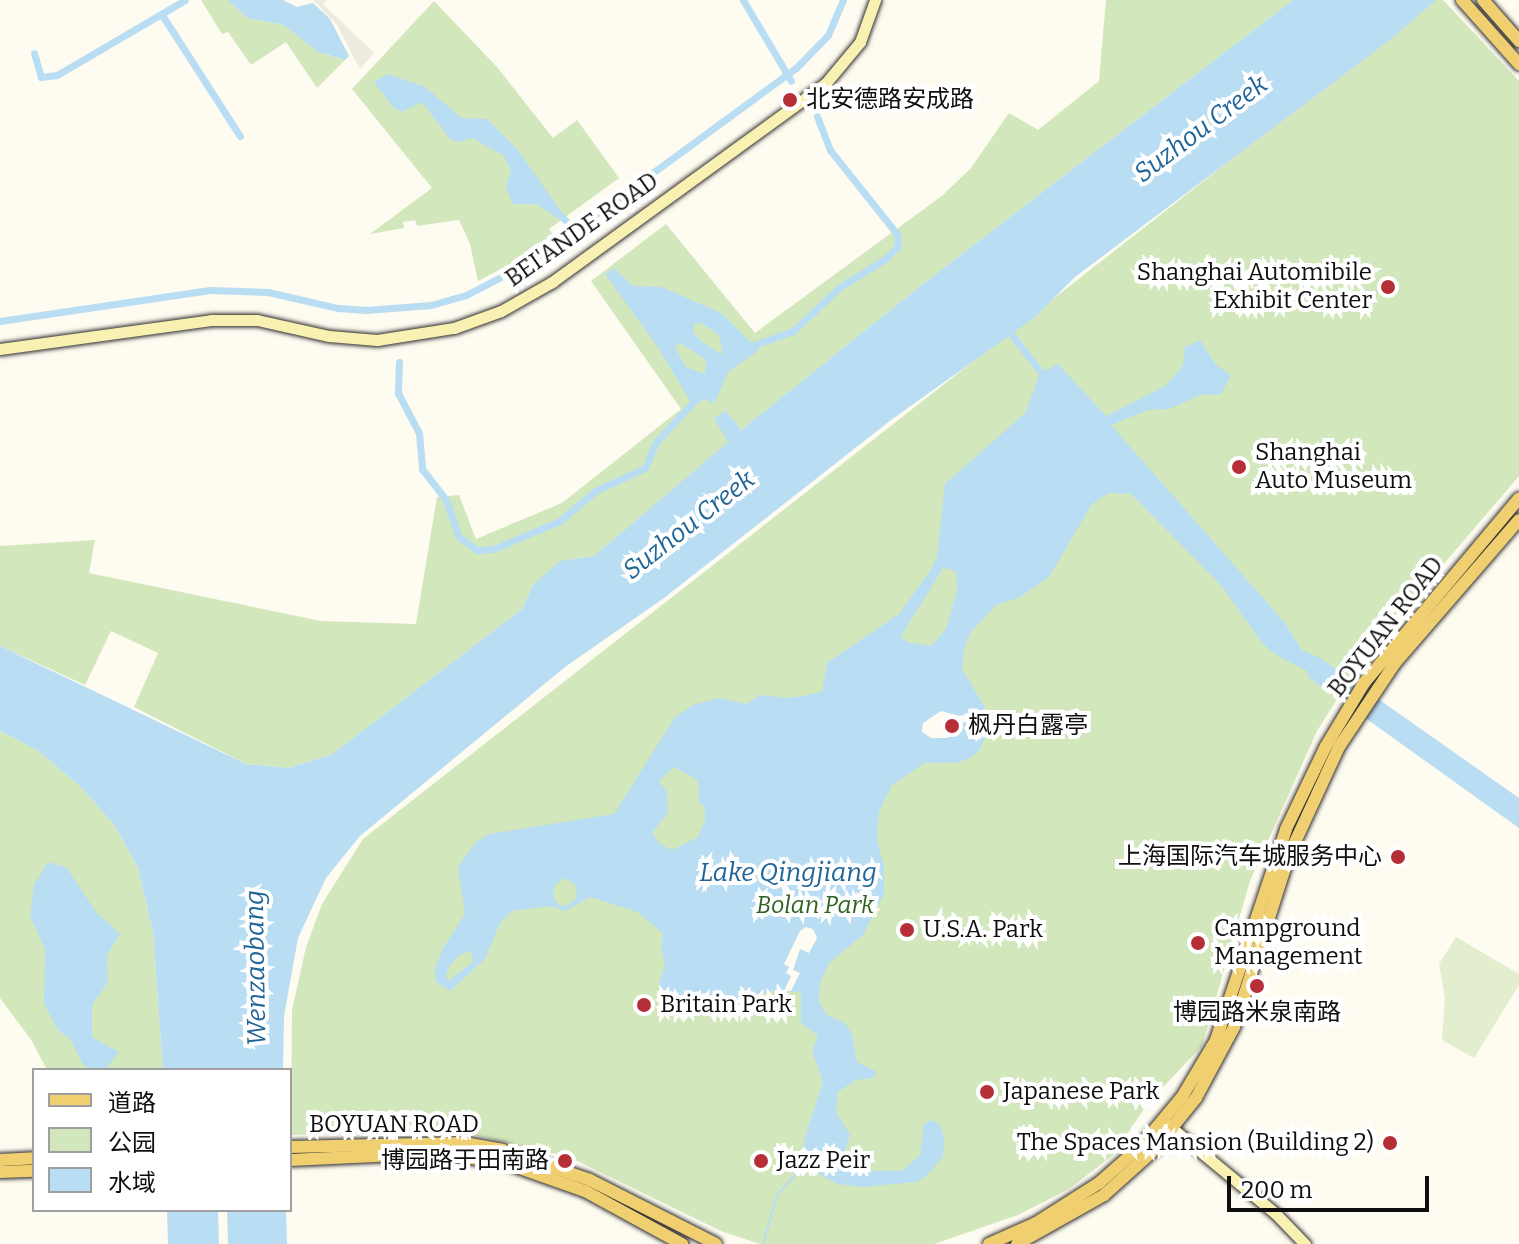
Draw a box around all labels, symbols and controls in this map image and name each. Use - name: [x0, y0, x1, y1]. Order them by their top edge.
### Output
- water label: Suzhou Creek: [1128, 69, 1274, 189]
- place label: 北安德路安成路: [806, 86, 974, 114]
- marker: 北安德路安成路: [781, 91, 799, 109]
- street label: BEI'ANDE ROAD: [500, 167, 664, 293]
- place label: Shanghai Automibile Exhibit Center: [1137, 259, 1372, 315]
- marker: Shanghai Automibile Exhibit Center: [1379, 278, 1397, 296]
- place label: Shanghai Auto Museum: [1255, 439, 1412, 495]
- marker: Shanghai Auto Museum: [1230, 458, 1248, 476]
- water label: Suzhou Creek: [617, 464, 761, 586]
- street label: BOYUAN ROAD: [1322, 551, 1450, 703]
- place label: 枫丹白露亭: [968, 712, 1088, 740]
- marker: 枫丹白露亭: [943, 717, 961, 735]
- place label: 上海国际汽车城服务中心: [1118, 843, 1382, 871]
- marker: 上海国际汽车城服务中心: [1389, 848, 1407, 866]
- water label: Lake Qingjiang: [699, 857, 877, 889]
- water label: Wenzaobang: [239, 890, 273, 1046]
- park label: Bolan Park: [756, 892, 874, 920]
- place label: Campground Management: [1214, 915, 1363, 971]
- place label: U.S.A. Park: [923, 916, 1043, 944]
- marker: U.S.A. Park: [898, 921, 916, 939]
- marker: Campground Management: [1189, 934, 1207, 952]
- marker: 博园路米泉南路: [1248, 977, 1266, 995]
- place label: Britain Park: [660, 991, 792, 1019]
- marker: Britain Park: [635, 996, 653, 1014]
- place label: 博园路米泉南路: [1173, 999, 1341, 1027]
- legend: [32, 1068, 292, 1212]
- place label: Japanese Park: [1003, 1078, 1159, 1106]
- marker: Japanese Park: [978, 1083, 996, 1101]
- text: 道路: [108, 1089, 156, 1117]
- street label: BOYUAN ROAD: [309, 1111, 479, 1139]
- text: 公园: [108, 1129, 156, 1157]
- place label: The Spaces Mansion (Building 2): [1017, 1129, 1374, 1157]
- marker: The Spaces Mansion (Building 2): [1381, 1134, 1399, 1152]
- place label: 博园路于田南路: [381, 1147, 549, 1175]
- place label: Jazz Peir: [777, 1147, 870, 1175]
- marker: 博园路于田南路: [556, 1152, 574, 1170]
- marker: Jazz Peir: [752, 1152, 770, 1170]
- scale bar: [1231, 1160, 1433, 1210]
- text: 水域: [108, 1169, 156, 1197]
- text: 200 m: [1241, 1176, 1313, 1204]

